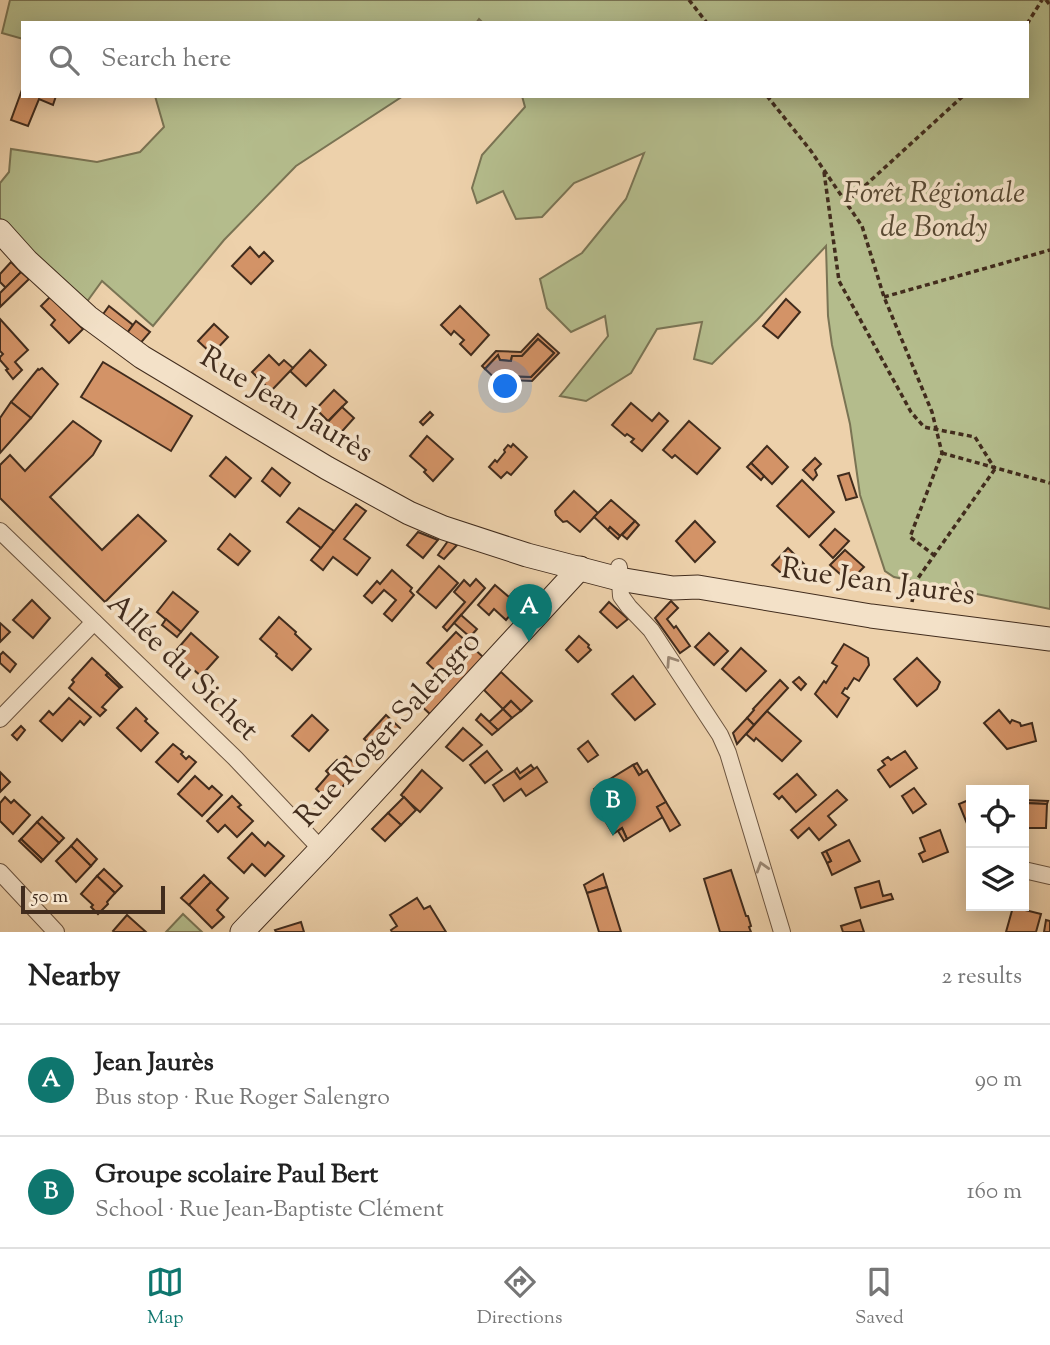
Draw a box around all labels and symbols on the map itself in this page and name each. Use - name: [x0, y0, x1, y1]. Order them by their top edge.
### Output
- park label: Forêt Régionale de Bondy: [843, 173, 1025, 250]
- street label: Rue Jean Jaurès: [191, 337, 381, 475]
- your location: [488, 369, 522, 403]
- street label: Rue Jean Jaurès: [778, 548, 978, 618]
- street label: Allée du Sichet: [96, 584, 268, 752]
- pin: A: [506, 584, 552, 642]
- street label: Rue Roger Salengro: [286, 622, 492, 838]
- one-way arrow: [666, 655, 679, 668]
- pin: B: [590, 778, 636, 836]
- one-way arrow: [755, 861, 770, 873]
- scale bar: [21, 883, 164, 915]

